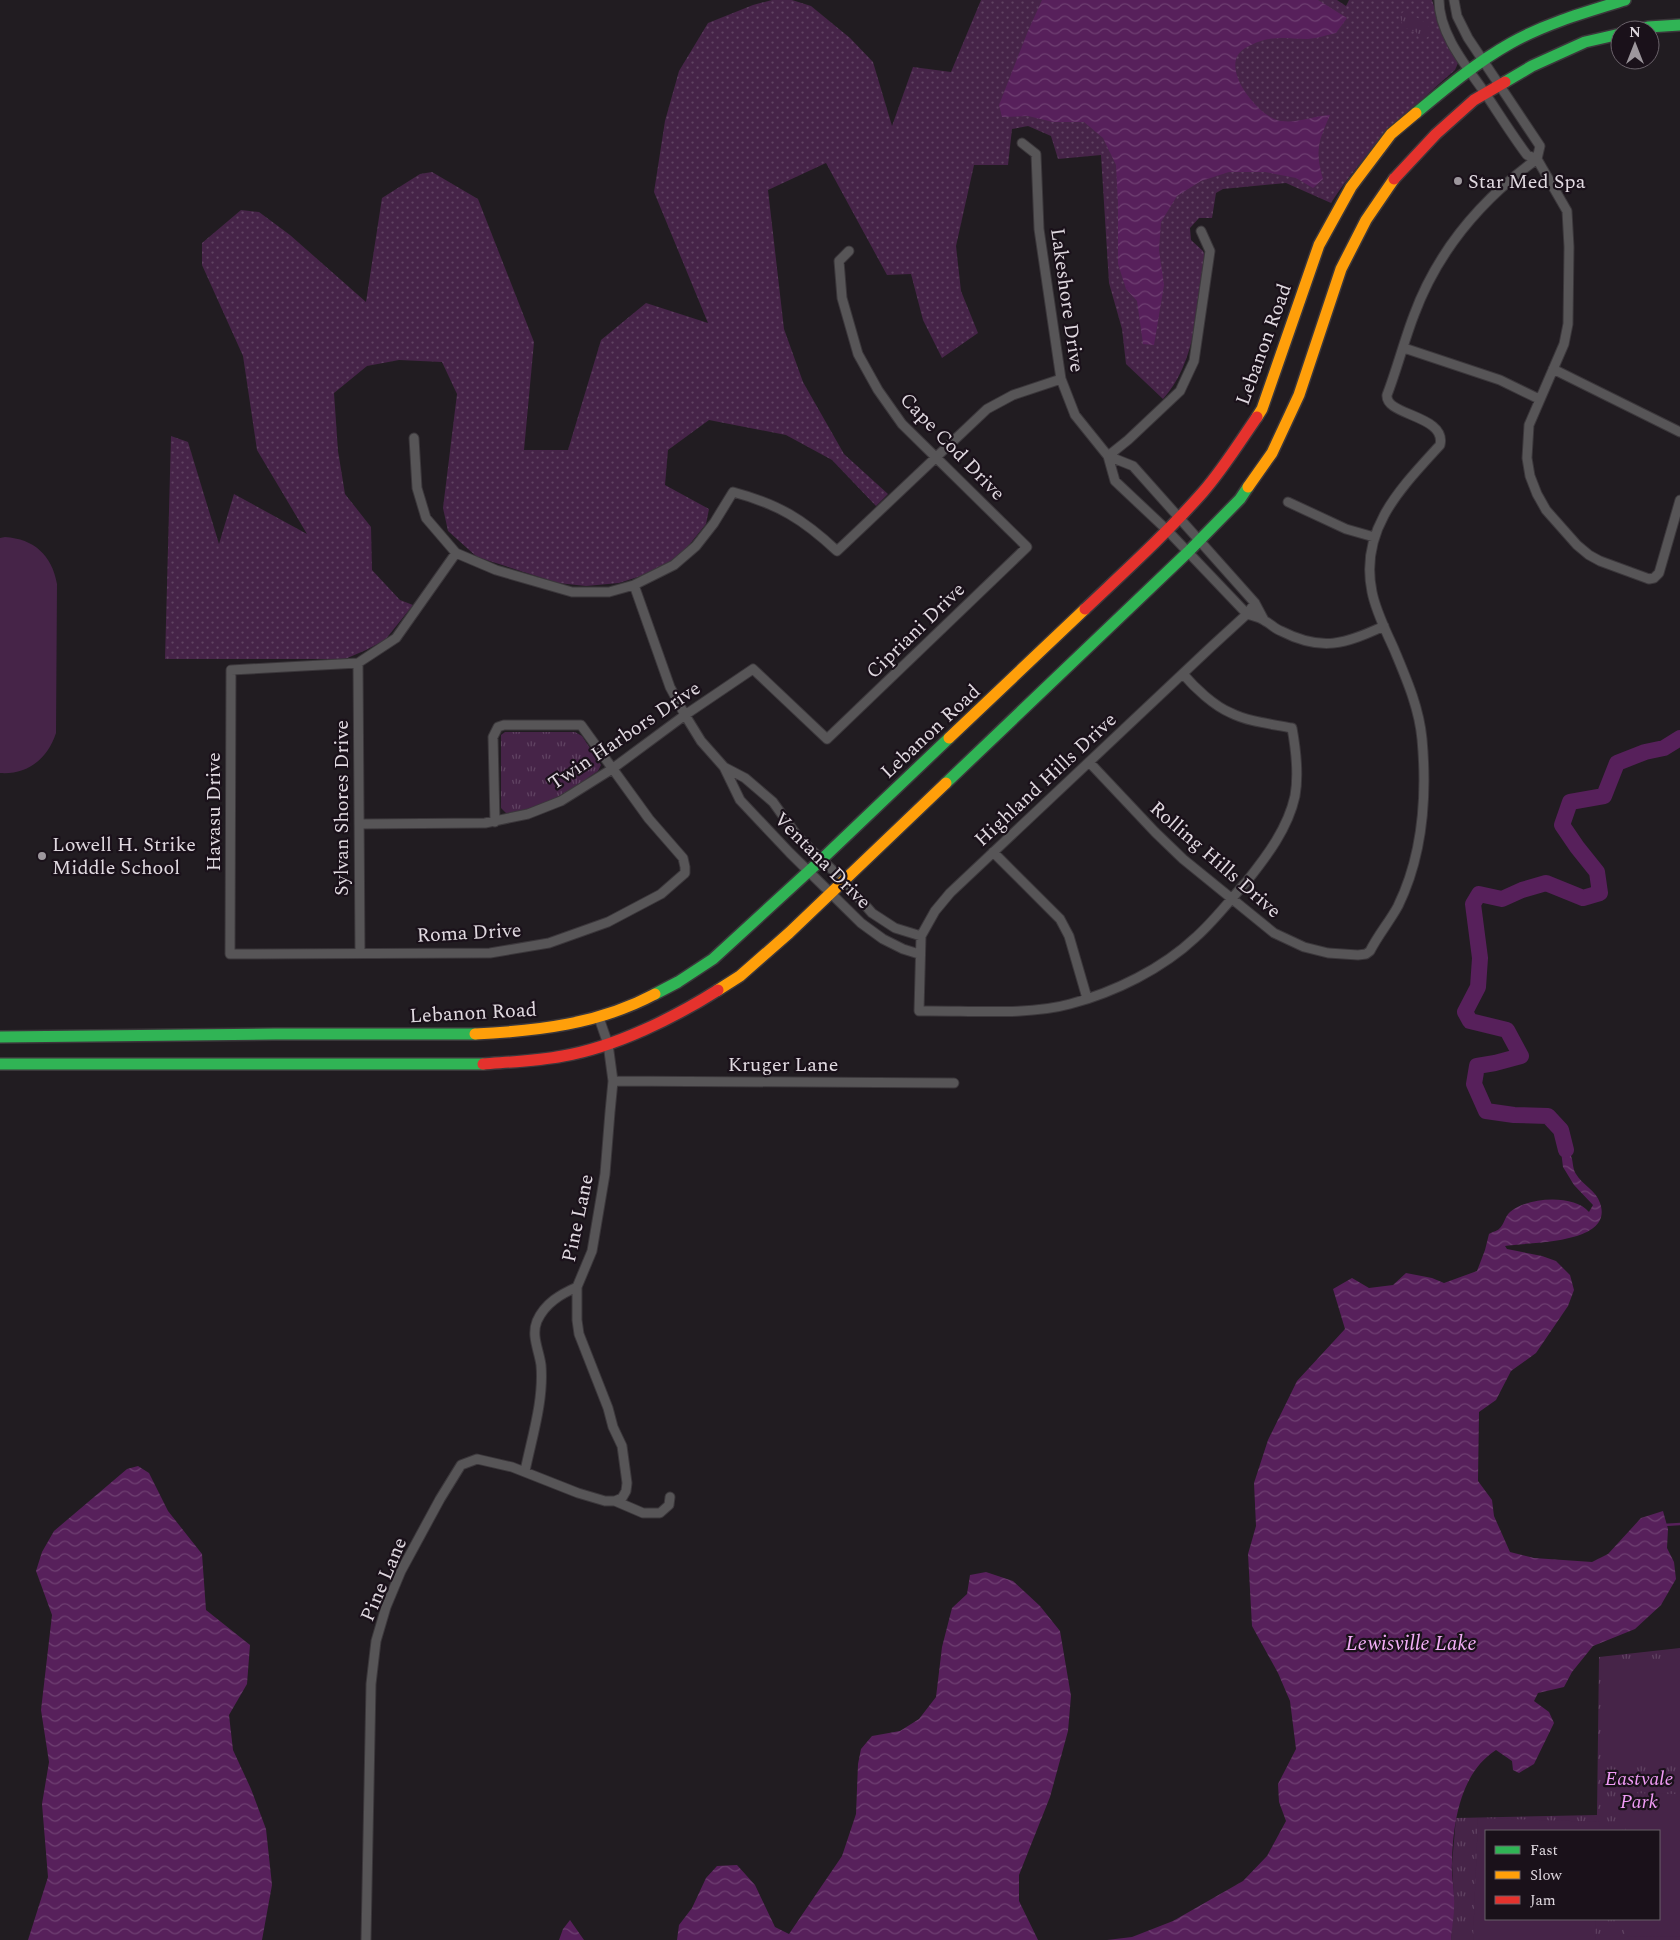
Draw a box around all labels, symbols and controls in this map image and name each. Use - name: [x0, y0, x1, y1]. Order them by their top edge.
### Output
- north arrow: [1610, 20, 1660, 70]
- text: N: [1629, 22, 1641, 43]
- place label: Star Med Spa: [1468, 167, 1586, 197]
- marker: Star Med Spa: [1452, 175, 1464, 187]
- street label: Lakeshore Drive: [1042, 226, 1092, 374]
- street label: Lebanon Road: [1228, 279, 1300, 409]
- street label: Cape Cod Drive: [893, 386, 1012, 508]
- street label: Cipriani Drive: [859, 576, 972, 686]
- street label: Twin Harbors Drive: [542, 674, 707, 798]
- street label: Lebanon Road: [874, 677, 988, 786]
- street label: Highland Hills Drive: [968, 706, 1124, 854]
- street label: Sylvan Shores Drive: [327, 720, 357, 896]
- street label: Havasu Drive: [199, 752, 229, 872]
- street label: Rolling Hills Drive: [1143, 794, 1288, 926]
- street label: Ventana Drive: [767, 805, 878, 916]
- place label: Lowell H. Strike Middle School: [52, 830, 196, 883]
- marker: Lowell H. Strike Middle School: [36, 850, 48, 862]
- street label: Roma Drive: [416, 915, 522, 951]
- street label: Lebanon Road: [409, 995, 538, 1031]
- street label: Kruger Lane: [728, 1050, 838, 1080]
- street label: Pine Lane: [554, 1172, 602, 1265]
- street label: Pine Lane: [353, 1533, 415, 1626]
- water label: Lewisville Lake: [1345, 1628, 1477, 1660]
- park label: Eastvale Park: [1605, 1764, 1673, 1817]
- legend: [1485, 1830, 1660, 1920]
- text: Fast: [1530, 1839, 1558, 1862]
- text: Slow: [1530, 1864, 1562, 1887]
- text: Jam: [1530, 1889, 1556, 1912]

